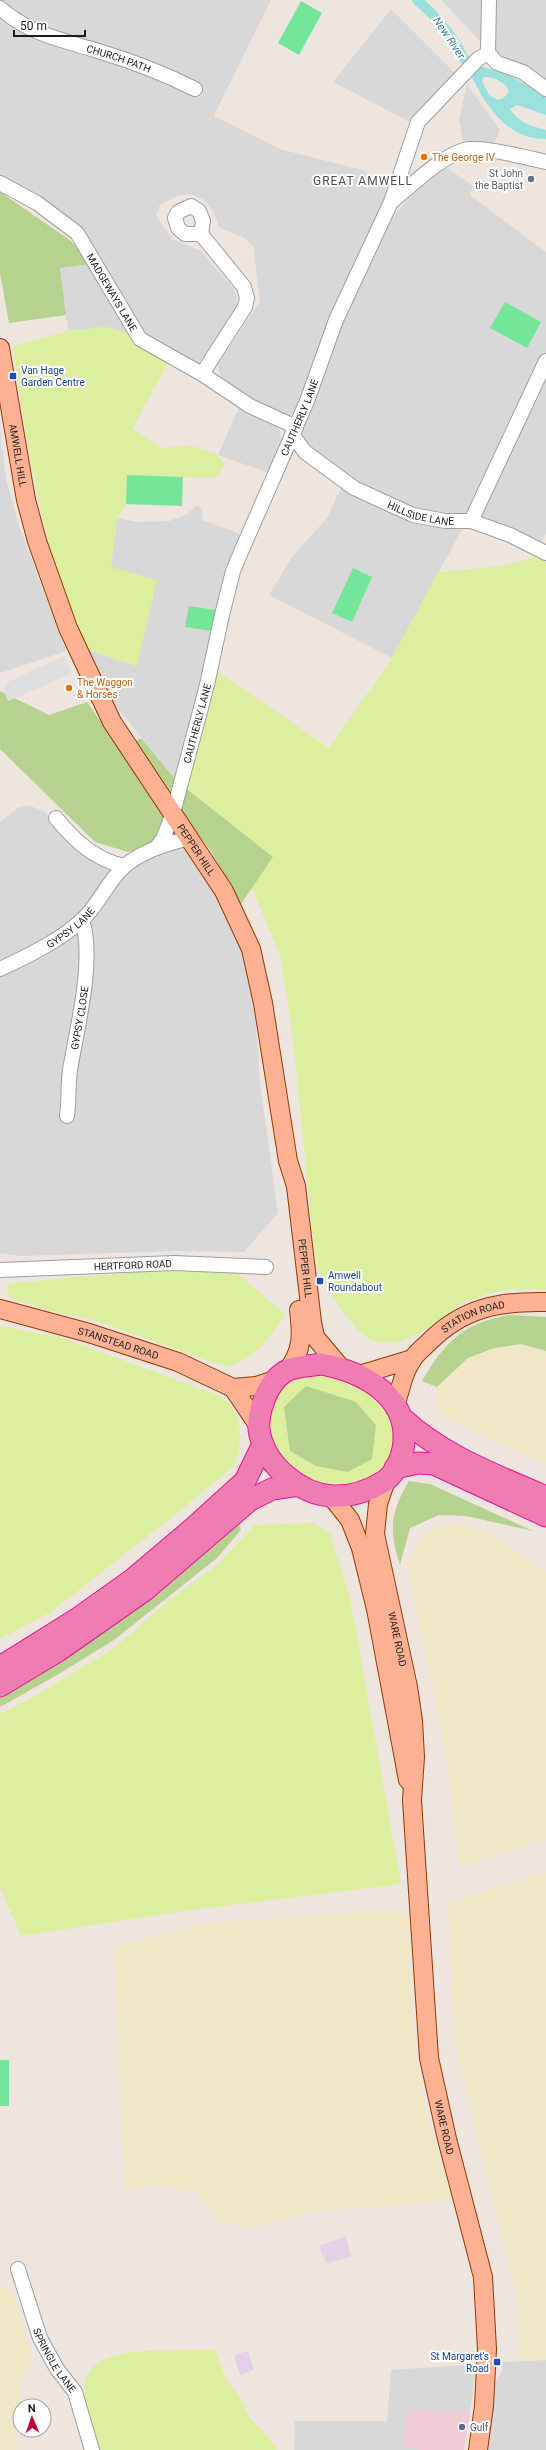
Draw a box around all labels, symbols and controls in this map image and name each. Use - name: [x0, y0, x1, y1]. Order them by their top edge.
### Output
- scale bar: [14, 12, 85, 38]
- water label: New River: [430, 15, 468, 62]
- text: 50 m: [20, 19, 47, 33]
- street label: CHURCH PATH: [85, 42, 152, 74]
- marker: The George IV: [419, 152, 429, 162]
- place label: The George IV: [432, 152, 495, 163]
- place label: St John the Baptist: [475, 168, 523, 191]
- district label: GREAT AMWELL: [313, 174, 413, 188]
- marker: St John the Baptist: [526, 174, 536, 184]
- street label: MADGEWAYS LANE: [85, 251, 140, 333]
- place label: Van Hage Garden Centre: [21, 365, 85, 388]
- marker: Van Hage Garden Centre: [8, 371, 18, 381]
- street label: CAUTHERLY LANE: [278, 377, 320, 457]
- street label: AMWELL HILL: [8, 423, 29, 488]
- street label: HILLSIDE LANE: [386, 499, 454, 527]
- place label: The Waggon & Horses: [77, 677, 133, 700]
- street label: CAUTHERLY LANE: [181, 682, 213, 764]
- marker: The Waggon & Horses: [64, 683, 74, 693]
- street label: PEPPER HILL: [176, 822, 218, 878]
- street label: GYPSY LANE: [44, 905, 97, 950]
- street label: GYPSY CLOSE: [68, 985, 90, 1051]
- street label: PEPPER HILL: [297, 1238, 315, 1299]
- street label: HERTFORD ROAD: [94, 1258, 172, 1272]
- place label: Amwell Roundabout: [328, 1270, 382, 1293]
- marker: Amwell Roundabout: [315, 1276, 325, 1286]
- street label: STATION ROAD: [439, 1299, 505, 1335]
- street label: STANSTEAD ROAD: [77, 1325, 160, 1361]
- street label: WARE ROAD: [386, 1611, 409, 1667]
- street label: WARE ROAD: [433, 2099, 456, 2156]
- street label: SPRINGLE LANE: [32, 2327, 79, 2395]
- place label: St Margaret's Road: [430, 2351, 489, 2374]
- marker: St Margaret's Road: [492, 2357, 502, 2367]
- north arrow: [12, 2398, 52, 2438]
- text: N: [28, 2402, 36, 2415]
- marker: Gulf: [457, 2422, 467, 2432]
- place label: Gulf: [470, 2422, 489, 2433]

